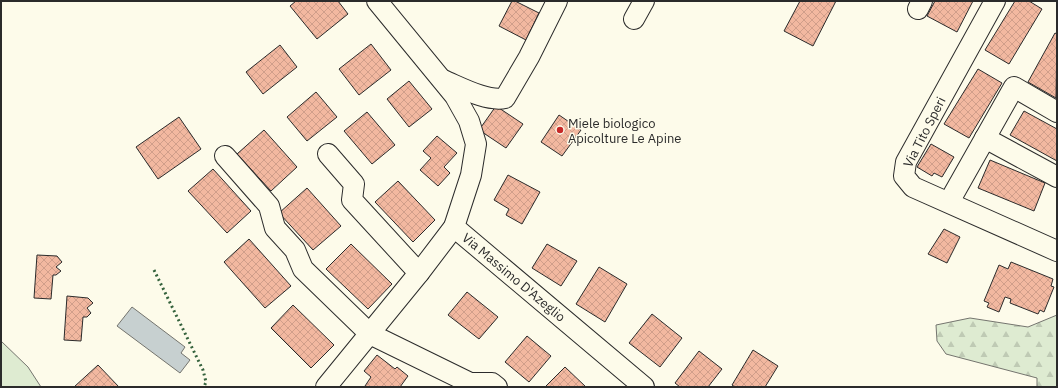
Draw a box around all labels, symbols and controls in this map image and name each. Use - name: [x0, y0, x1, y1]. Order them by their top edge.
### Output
- street label: Via Tito Speri: [899, 94, 949, 170]
- place label: Miele biologico Apicolture Le Apine: [568, 115, 681, 147]
- marker: Miele biologico Apicolture Le Apine: [555, 125, 565, 135]
- street label: Via Massimo D'Azeglio: [459, 229, 569, 326]

